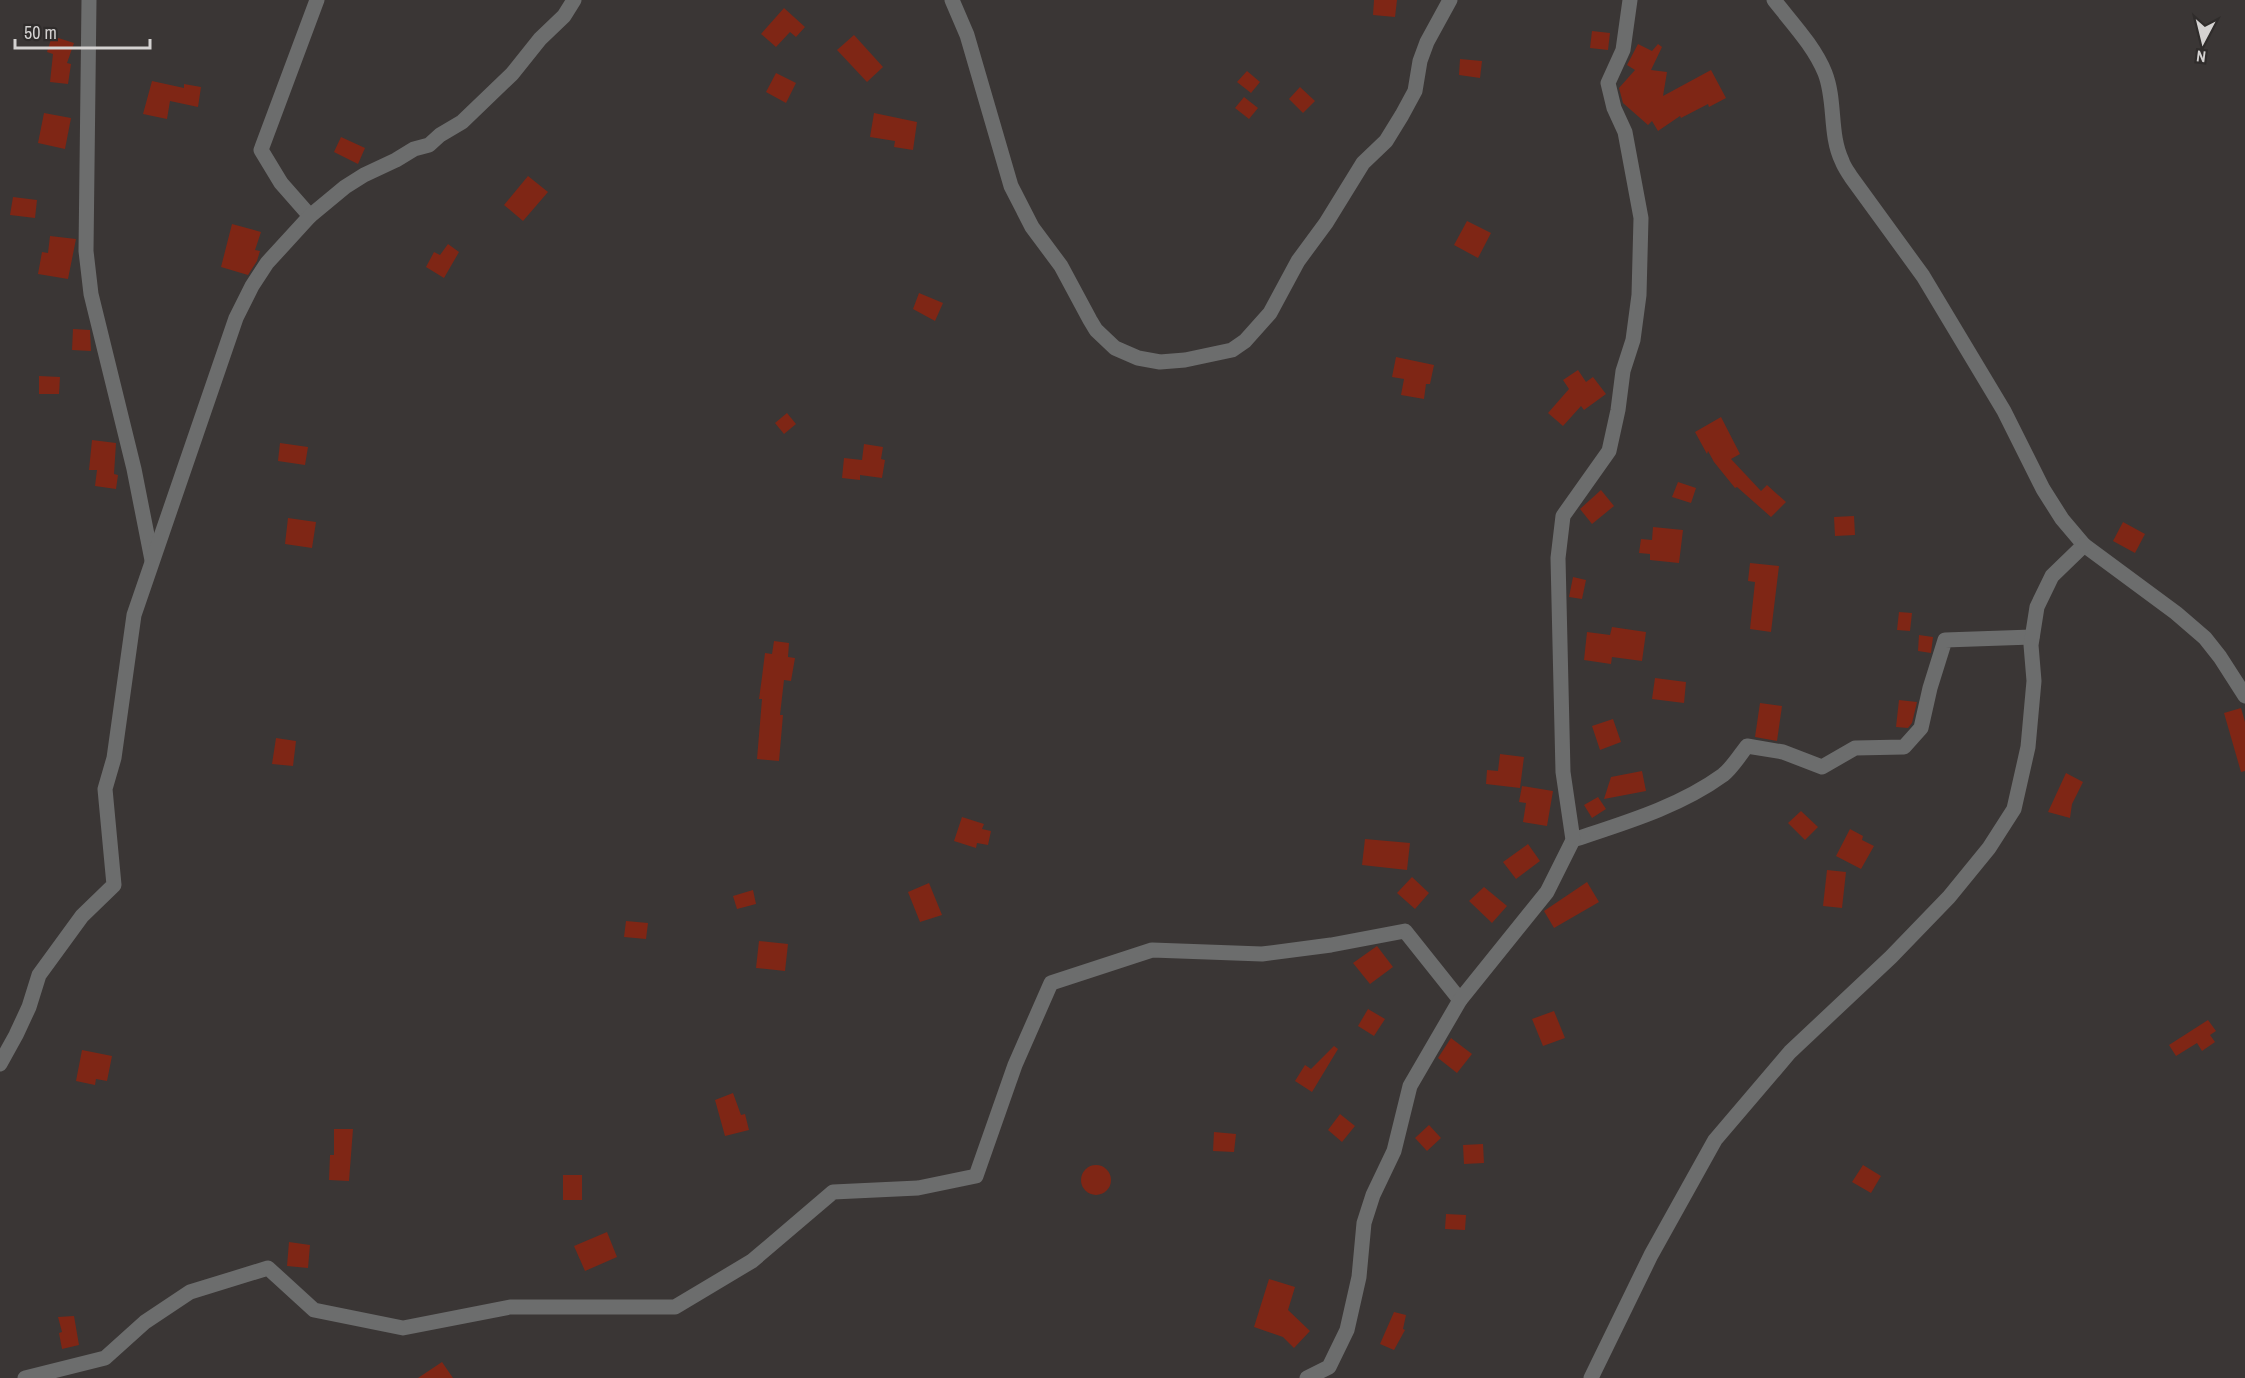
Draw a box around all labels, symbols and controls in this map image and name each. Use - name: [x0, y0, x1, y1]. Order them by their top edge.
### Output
- scale bar: [15, 12, 150, 50]
- north arrow: [2173, 12, 2233, 72]
- text: 50 m: [24, 20, 57, 45]
- text: N: [2195, 45, 2207, 68]

